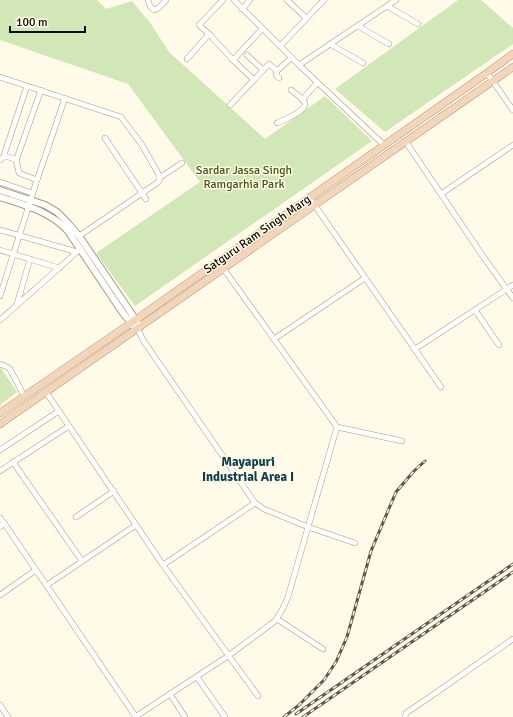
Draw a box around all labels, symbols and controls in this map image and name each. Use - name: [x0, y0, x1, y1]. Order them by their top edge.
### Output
- scale bar: [10, 8, 85, 34]
- text: 100 m: [16, 15, 48, 30]
- park label: Sardar Jassa Singh Ramgarhia Park: [196, 163, 292, 192]
- street label: Satguru Ram Singh Marg: [201, 192, 314, 277]
- district label: Mayapuri Industrial Area I: [202, 454, 294, 485]

